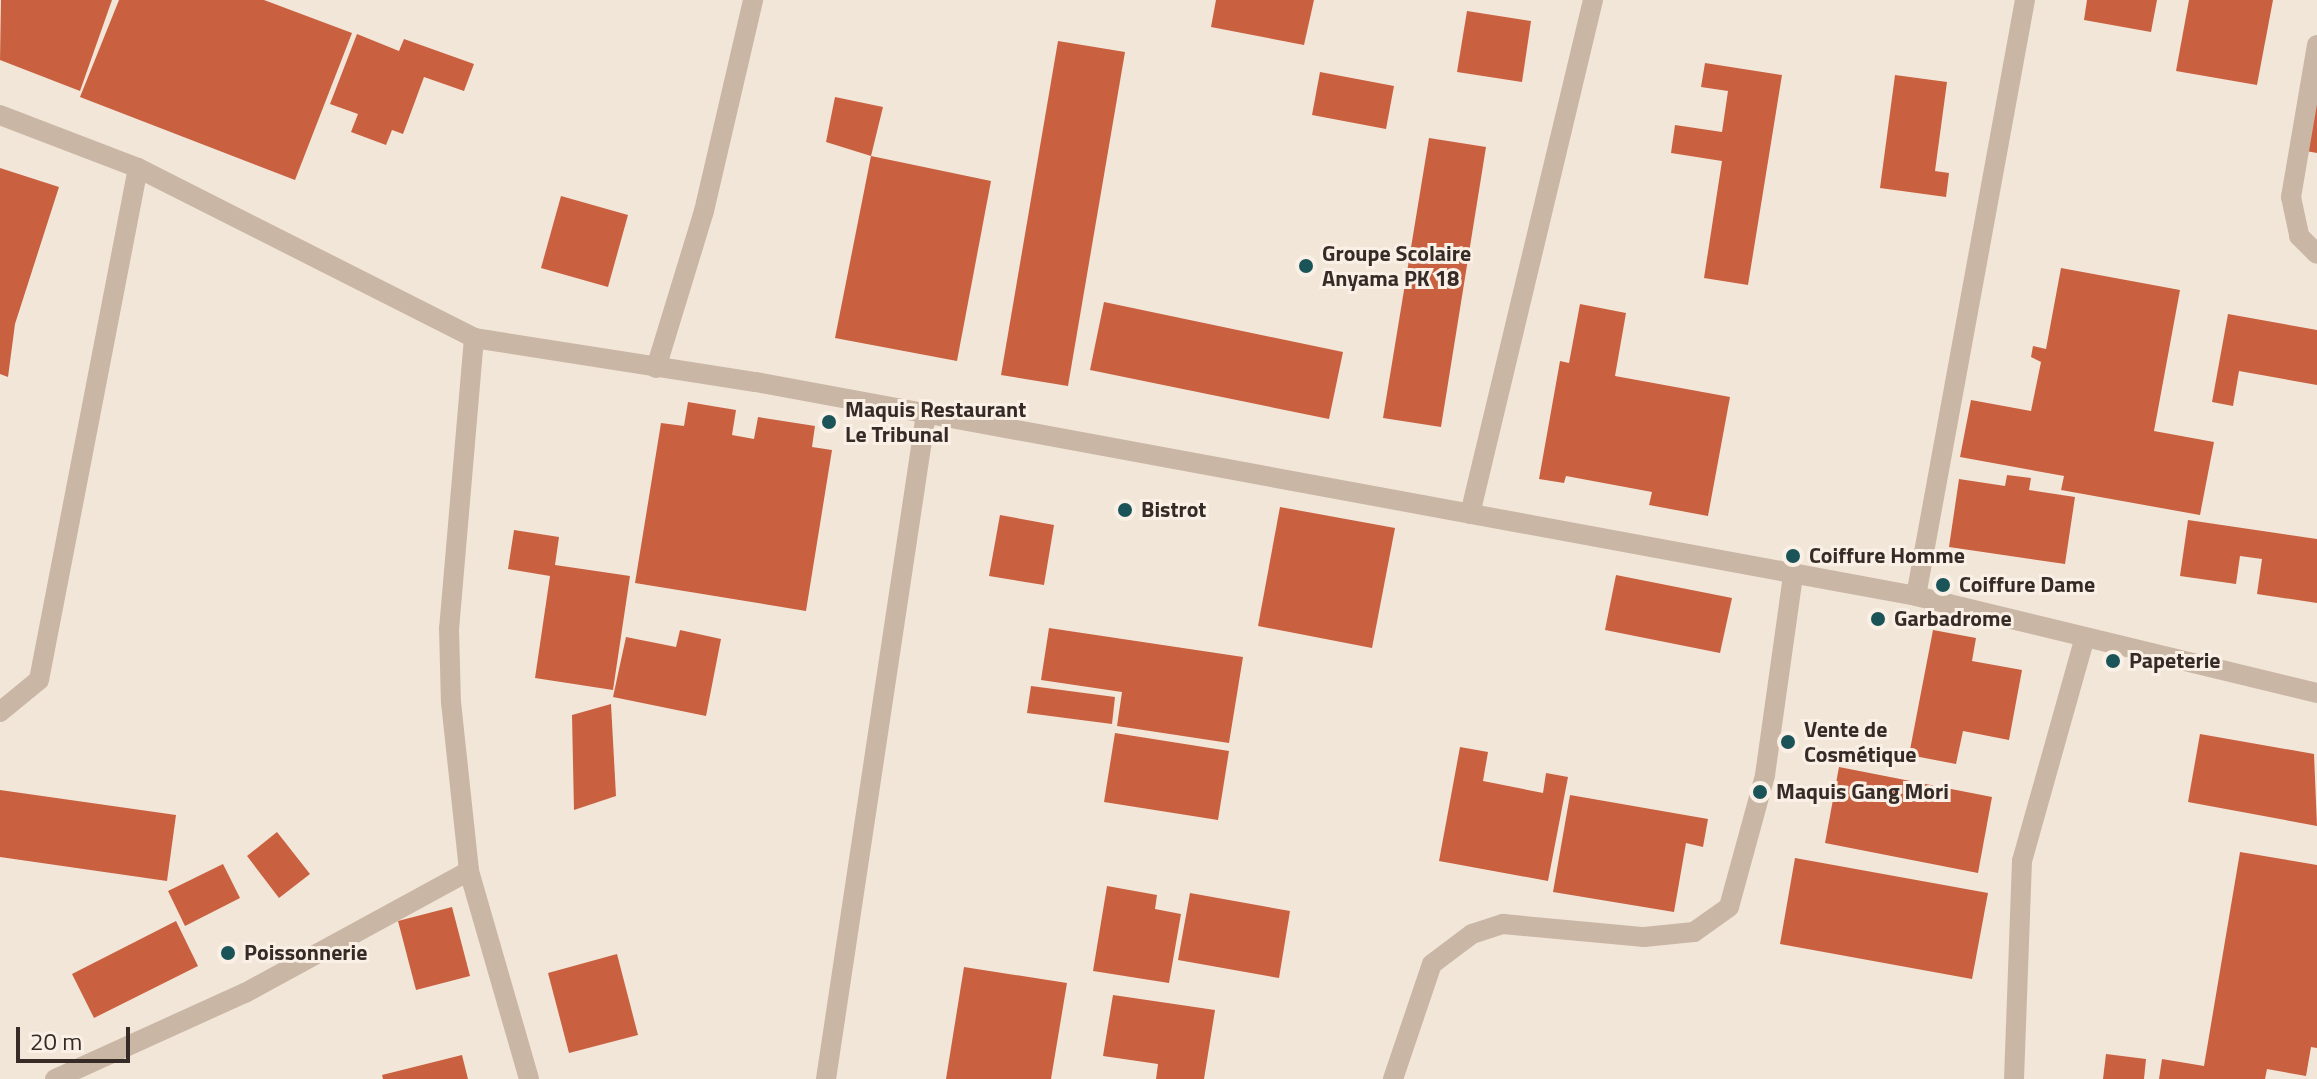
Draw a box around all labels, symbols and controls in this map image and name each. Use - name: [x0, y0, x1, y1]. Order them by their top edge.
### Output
- place label: Groupe Scolaire Anyama PK 18: [1322, 240, 1471, 292]
- marker: Groupe Scolaire Anyama PK 18: [1297, 257, 1315, 275]
- place label: Maquis Restaurant Le Tribunal: [845, 396, 1026, 448]
- marker: Maquis Restaurant Le Tribunal: [820, 413, 838, 431]
- place label: Bistrot: [1141, 497, 1206, 523]
- marker: Bistrot: [1116, 501, 1134, 519]
- place label: Coiffure Homme: [1809, 543, 1965, 569]
- marker: Coiffure Homme: [1784, 547, 1802, 565]
- place label: Coiffure Dame: [1959, 572, 2095, 598]
- marker: Coiffure Dame: [1934, 576, 1952, 594]
- place label: Garbadrome: [1894, 606, 2012, 632]
- marker: Garbadrome: [1869, 610, 1887, 628]
- place label: Papeterie: [2129, 648, 2221, 674]
- marker: Papeterie: [2104, 652, 2122, 670]
- place label: Vente de Cosmétique: [1804, 716, 1917, 768]
- marker: Vente de Cosmétique: [1779, 733, 1797, 751]
- place label: Maquis Gang Mori: [1776, 779, 1949, 805]
- marker: Maquis Gang Mori: [1751, 783, 1769, 801]
- place label: Poissonnerie: [244, 940, 367, 966]
- marker: Poissonnerie: [219, 944, 237, 962]
- scale bar: [20, 1011, 134, 1061]
- text: 20 m: [30, 1023, 82, 1059]

